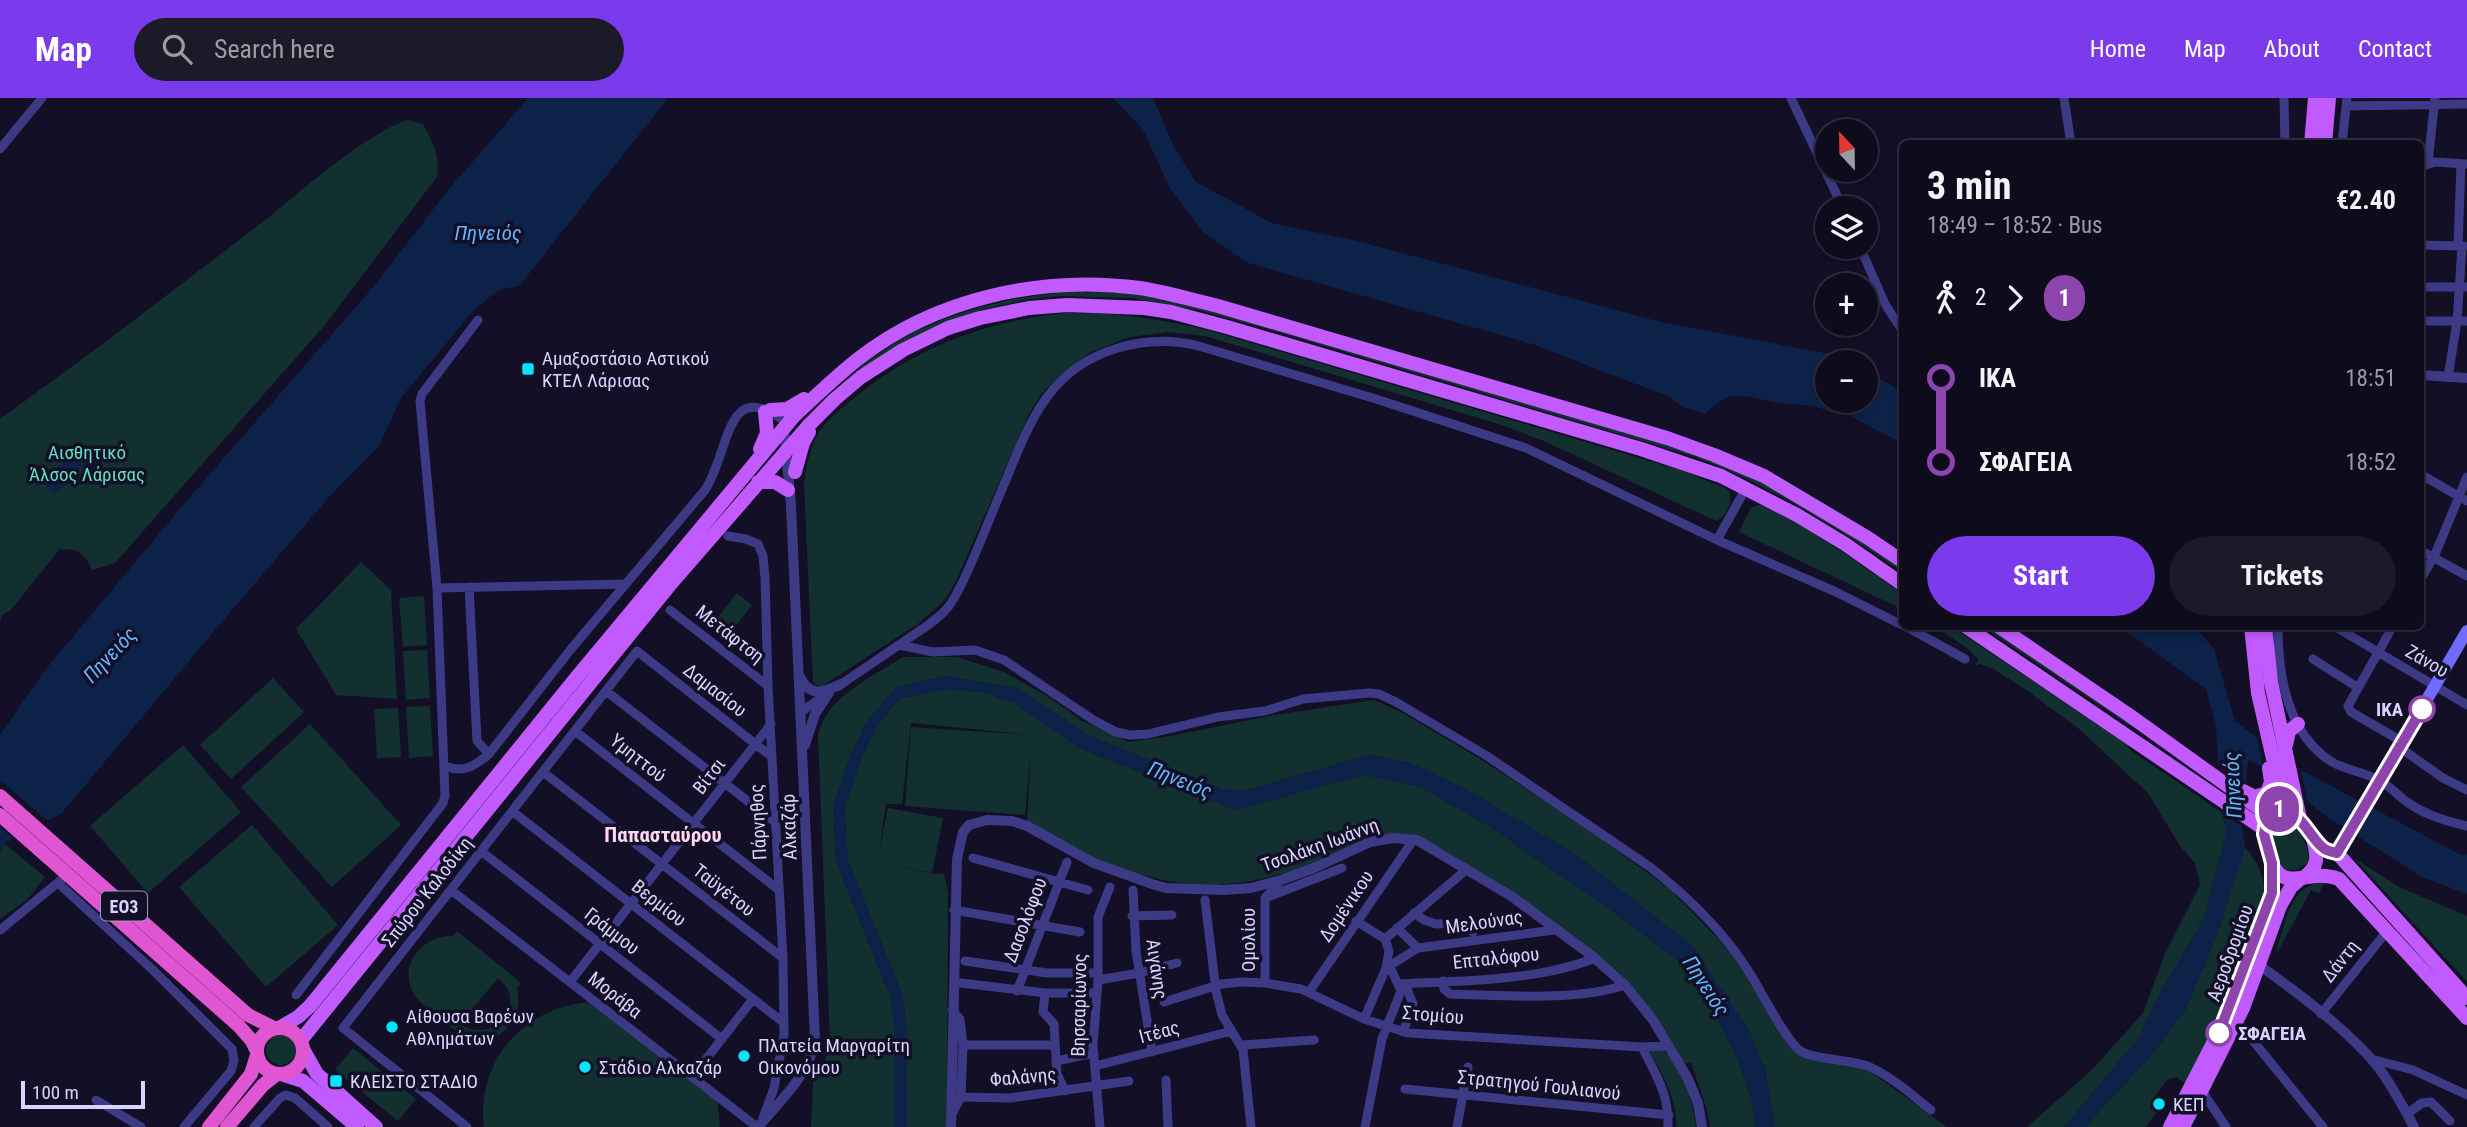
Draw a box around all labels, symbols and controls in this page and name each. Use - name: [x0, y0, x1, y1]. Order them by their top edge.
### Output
- search box: [134, 18, 624, 81]
- text: Map: [35, 30, 92, 69]
- icon: search: [158, 30, 196, 68]
- text: Search here: [214, 34, 335, 64]
- text: Home: [2090, 35, 2146, 63]
- text: Map: [2184, 35, 2226, 63]
- text: About: [2264, 35, 2320, 63]
- text: Contact: [2358, 35, 2432, 63]
- north arrow: [1815, 119, 1878, 182]
- map controls: [1815, 119, 1878, 413]
- text: 3 min: [1927, 164, 2011, 208]
- text: €2.40: [2336, 185, 2396, 215]
- button: layers: [1815, 196, 1878, 259]
- text: 18:49 – 18:52 · Bus: [1927, 212, 2103, 239]
- water label: Πηνειός: [454, 221, 522, 245]
- button: +: [1815, 273, 1878, 336]
- icon: walk: [1927, 279, 1965, 317]
- icon: forward: [1996, 279, 2034, 317]
- text: 2: [1975, 284, 1986, 311]
- text: 1: [2058, 284, 2071, 312]
- place label: Αμαξοστάσιο Αστικού ΚΤΕΛ Λάρισας: [542, 347, 709, 392]
- button: −: [1815, 350, 1878, 413]
- marker: Αμαξοστάσιο Αστικού ΚΤΕΛ Λάρισας: [520, 361, 536, 377]
- text: ΙΚΑ: [1979, 363, 2016, 393]
- text: 18:51: [2345, 365, 2396, 392]
- park label: Αισθητικό Άλσος Λάρισας: [29, 441, 145, 486]
- text: ΣΦΑΓΕΙΑ: [1979, 447, 2072, 477]
- text: 18:52: [2345, 449, 2396, 476]
- button: Start: [1927, 536, 2155, 616]
- button: Tickets: [2169, 536, 2396, 616]
- street label: Μετάφτση: [691, 600, 769, 668]
- water label: Πηνειός: [78, 622, 142, 688]
- street label: Ζάνου: [2401, 640, 2453, 682]
- street label: Δαμασίου: [679, 658, 751, 722]
- marker: ΙΚΑ: [2409, 696, 2435, 722]
- place label: ΙΚΑ: [2376, 698, 2404, 721]
- street label: Υμηττού: [605, 729, 671, 787]
- water label: Πηνειός: [2219, 751, 2247, 819]
- street label: Βίτσι: [688, 753, 730, 799]
- water label: Πηνειός: [1144, 756, 1216, 804]
- street label: Πάρνηθος: [745, 783, 771, 861]
- line badge: 1: [2256, 786, 2302, 832]
- street label: Αλκαζάρ: [776, 793, 802, 861]
- text: 1: [2273, 795, 2285, 823]
- street label: Τσολάκη Ιωάννη: [1258, 813, 1382, 877]
- district label: Παπασταύρου: [604, 823, 722, 847]
- street label: Σπύρου Καλοδίκη: [377, 832, 477, 952]
- street label: Ταϋγέτου: [688, 859, 760, 921]
- street label: Δομένικου: [1314, 866, 1378, 946]
- street label: Δασολόφου: [998, 874, 1052, 966]
- street label: Βερμίου: [627, 875, 691, 931]
- road number: ΕΟ3: [101, 892, 147, 920]
- street label: Αεροδρομίου: [2202, 901, 2258, 1005]
- street label: Γράμμου: [580, 902, 644, 960]
- street label: Μελούνας: [1444, 905, 1524, 939]
- street label: Ομολίου: [1237, 908, 1260, 972]
- street label: Δάντη: [2316, 935, 2364, 987]
- street label: Αιγάνης: [1141, 937, 1173, 1001]
- street label: Επταλόφου: [1452, 942, 1540, 974]
- water label: Πηνειός: [1678, 951, 1734, 1021]
- street label: Βησσαρίωνος: [1067, 953, 1091, 1057]
- street label: Μοράβα: [583, 967, 647, 1024]
- street label: Στομίου: [1401, 1001, 1465, 1029]
- place label: Αίθουσα Βαρέων Αθλημάτων: [406, 1005, 534, 1050]
- street label: Ιτέας: [1136, 1016, 1182, 1048]
- marker: Αίθουσα Βαρέων Αθλημάτων: [384, 1019, 400, 1035]
- marker: ΣΦΑΓΕΙΑ: [2206, 1020, 2232, 1046]
- place label: ΣΦΑΓΕΙΑ: [2238, 1022, 2307, 1045]
- place label: Πλατεία Μαργαρίτη Οικονόμου: [758, 1034, 910, 1079]
- marker: Πλατεία Μαργαρίτη Οικονόμου: [736, 1048, 752, 1064]
- place label: Στάδιο Αλκαζάρ: [599, 1056, 722, 1079]
- marker: Στάδιο Αλκαζάρ: [577, 1059, 593, 1075]
- street label: Φαλάνης: [989, 1063, 1057, 1091]
- street label: Στρατηγού Γουλιανού: [1456, 1065, 1622, 1105]
- place label: ΚΛΕΙΣΤΟ ΣΤΑΔΙΟ: [350, 1070, 478, 1093]
- marker: ΚΛΕΙΣΤΟ ΣΤΑΔΙΟ: [328, 1073, 344, 1089]
- scale bar: [21, 1078, 145, 1110]
- text: 100 m: [32, 1081, 79, 1104]
- place label: ΚΕΠ: [2173, 1093, 2205, 1116]
- marker: ΚΕΠ: [2151, 1096, 2167, 1112]

